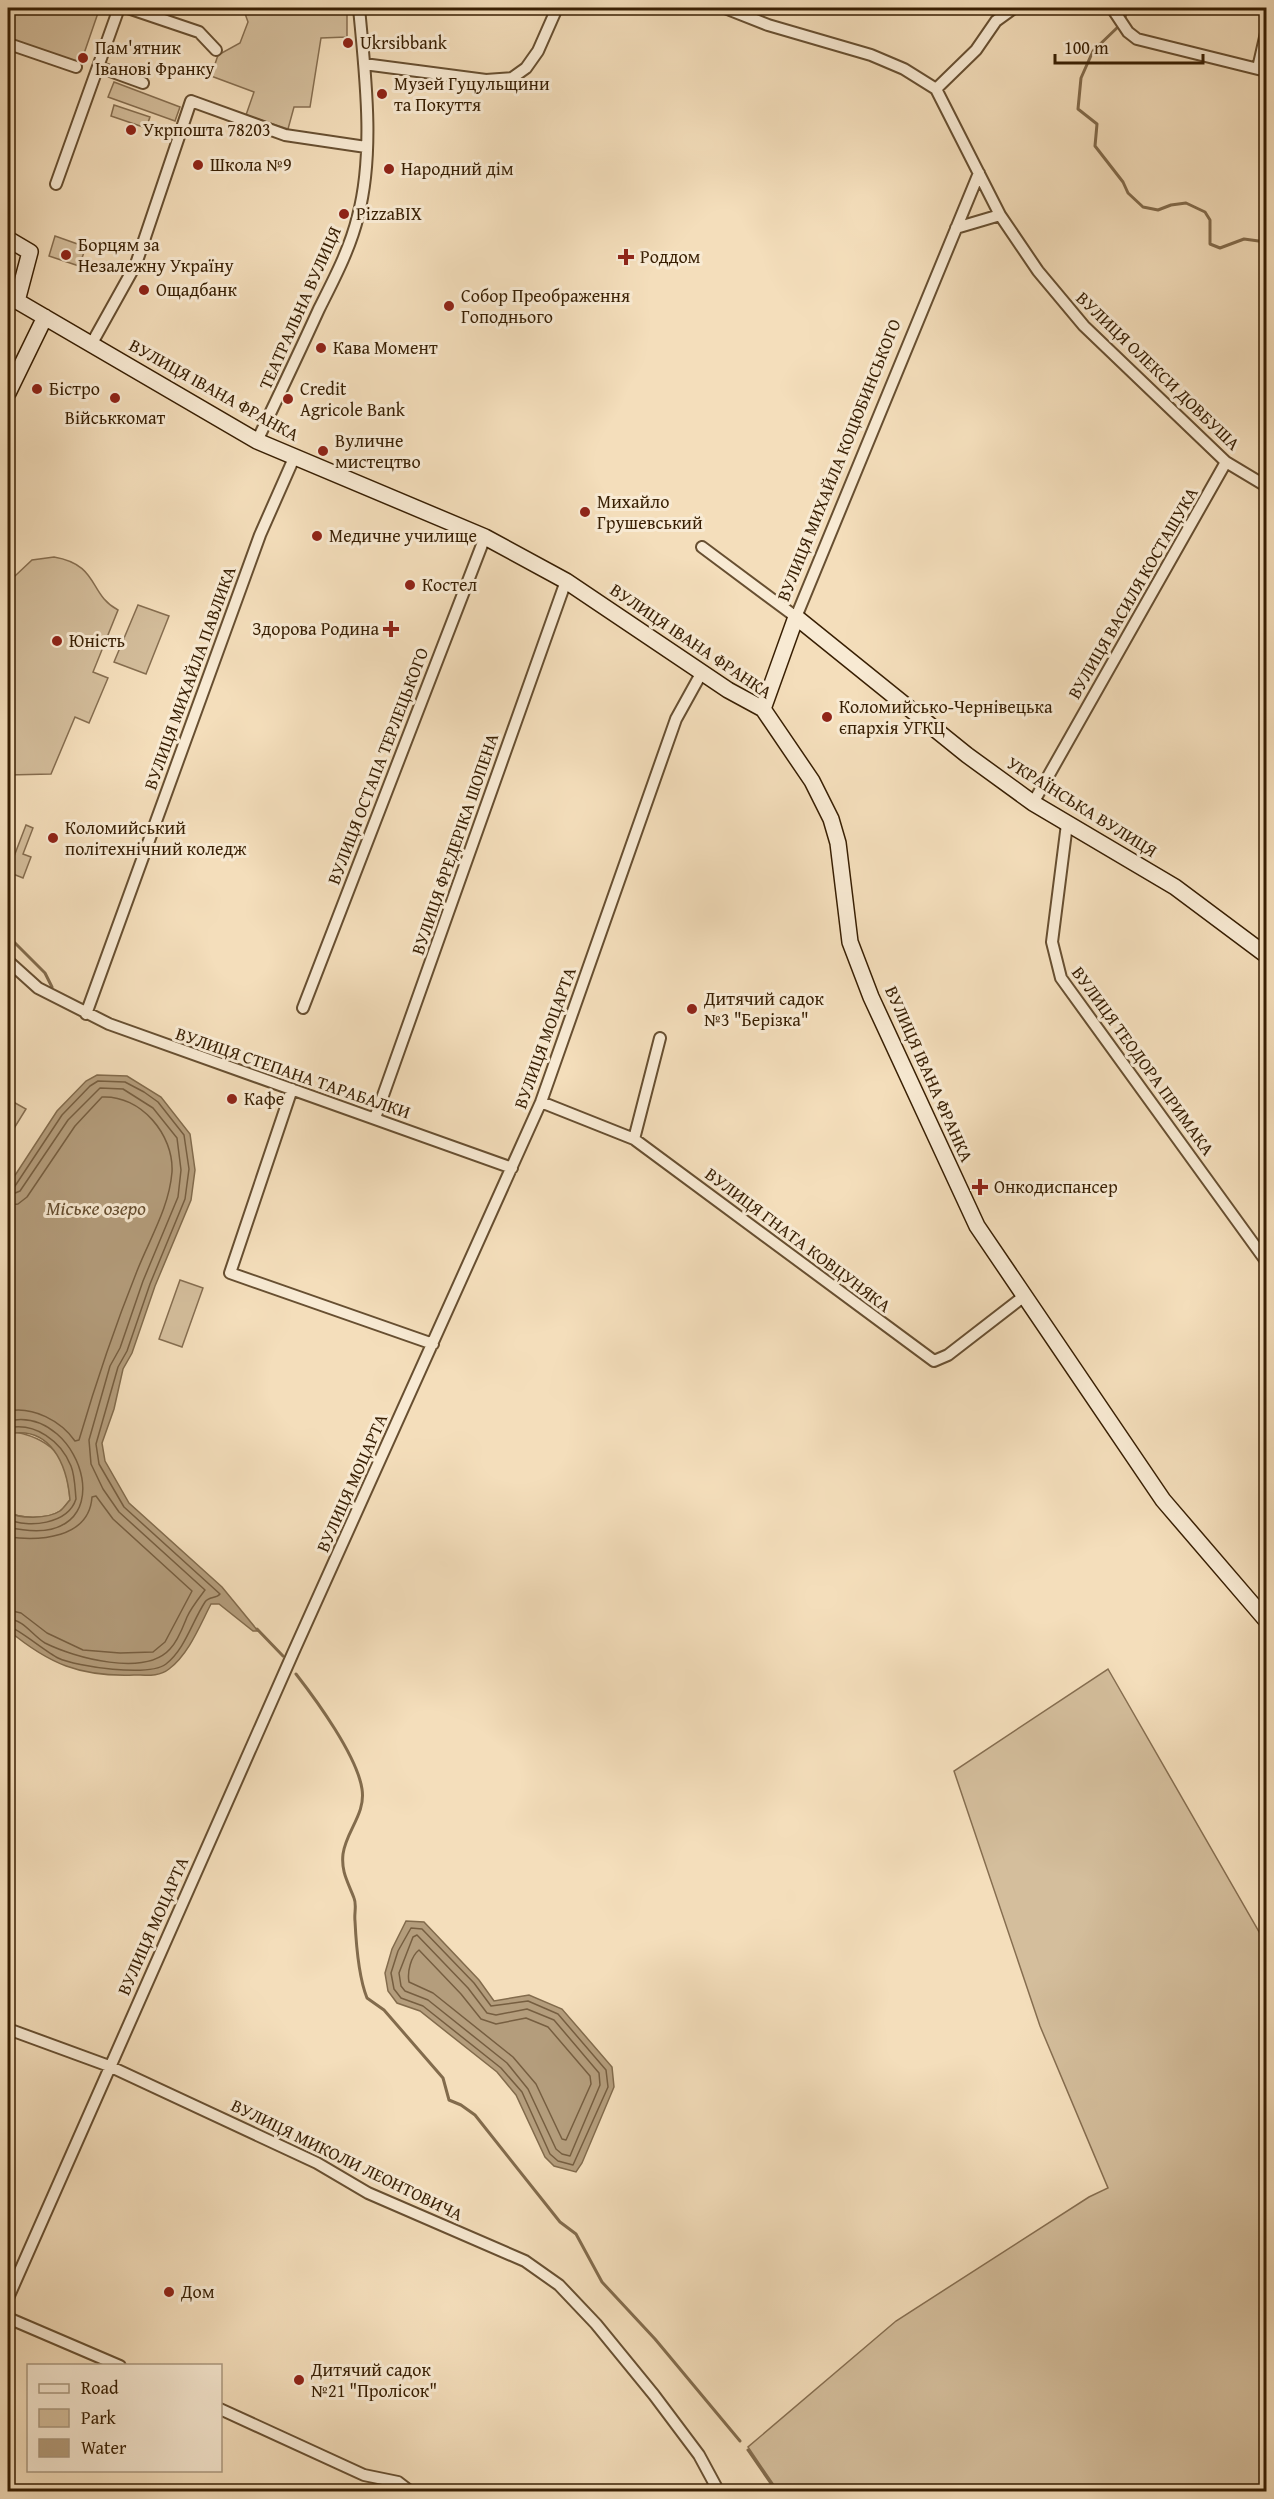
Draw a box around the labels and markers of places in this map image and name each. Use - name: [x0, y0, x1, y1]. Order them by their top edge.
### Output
- place label: Ukrsibbank: [360, 29, 448, 56]
- place label: Пам'ятник Іванові Франку: [95, 34, 214, 82]
- marker: Ukrsibbank: [341, 36, 355, 50]
- marker: Пам'ятник Іванові Франку: [76, 51, 90, 65]
- place label: Музей Гуцульщини та Покуття: [394, 70, 550, 118]
- marker: Музей Гуцульщини та Покуття: [375, 87, 389, 101]
- place label: Укрпошта 78203: [143, 116, 271, 143]
- marker: Укрпошта 78203: [124, 123, 138, 137]
- place label: Школа №9: [210, 151, 292, 178]
- place label: Народний дім: [401, 155, 514, 182]
- marker: Школа №9: [191, 158, 205, 172]
- marker: Народний дім: [382, 162, 396, 176]
- place label: PizzaBIX: [356, 200, 422, 227]
- marker: PizzaBIX: [337, 207, 351, 221]
- place label: Борцям за Незалежну Україну: [78, 231, 234, 279]
- place label: Роддом: [640, 243, 701, 270]
- marker: Борцям за Незалежну Україну: [59, 248, 73, 262]
- marker: Роддом: [617, 248, 635, 266]
- place label: Ощадбанк: [156, 276, 237, 303]
- place label: Собор Преображення Гоподнього: [461, 282, 630, 330]
- marker: Ощадбанк: [137, 283, 151, 297]
- marker: Собор Преображення Гоподнього: [442, 299, 456, 313]
- place label: Кава Момент: [333, 334, 438, 361]
- marker: Кава Момент: [314, 341, 328, 355]
- place label: Бістро: [49, 375, 100, 402]
- place label: Credit Agricole Bank: [300, 375, 406, 423]
- marker: Бістро: [30, 382, 44, 396]
- marker: Військкомат: [108, 391, 122, 405]
- marker: Credit Agricole Bank: [281, 392, 295, 406]
- place label: Військкомат: [65, 404, 166, 431]
- place label: Вуличне мистецтво: [335, 427, 421, 475]
- marker: Вуличне мистецтво: [316, 444, 330, 458]
- place label: Михайло Грушевський: [597, 488, 703, 536]
- marker: Михайло Грушевський: [578, 505, 592, 519]
- place label: Медичне училище: [329, 522, 477, 549]
- marker: Медичне училище: [310, 529, 324, 543]
- place label: Костел: [422, 571, 477, 598]
- marker: Костел: [403, 578, 417, 592]
- place label: Здорова Родина: [252, 615, 379, 642]
- marker: Здорова Родина: [384, 622, 398, 636]
- place label: Юність: [69, 627, 125, 654]
- marker: Юність: [50, 634, 64, 648]
- place label: Коломийсько-Чернівецька єпархія УГКЦ: [839, 693, 1053, 741]
- marker: Коломийсько-Чернівецька єпархія УГКЦ: [820, 710, 834, 724]
- place label: Коломийський політехнічний коледж: [65, 814, 247, 862]
- marker: Коломийський політехнічний коледж: [46, 831, 60, 845]
- place label: Дитячий садок №3 "Берізка": [703, 985, 825, 1033]
- marker: Дитячий садок №3 "Берізка": [685, 1002, 699, 1016]
- place label: Кафе: [244, 1085, 284, 1112]
- marker: Кафе: [225, 1092, 239, 1106]
- place label: Онкодиспансер: [994, 1173, 1118, 1200]
- marker: Онкодиспансер: [971, 1178, 989, 1196]
- place label: Дом: [180, 2278, 215, 2305]
- marker: Дом: [162, 2285, 176, 2299]
- place label: Дитячий садок №21 "Пролісок": [310, 2356, 437, 2404]
- marker: Дитячий садок №21 "Пролісок": [292, 2373, 306, 2387]

